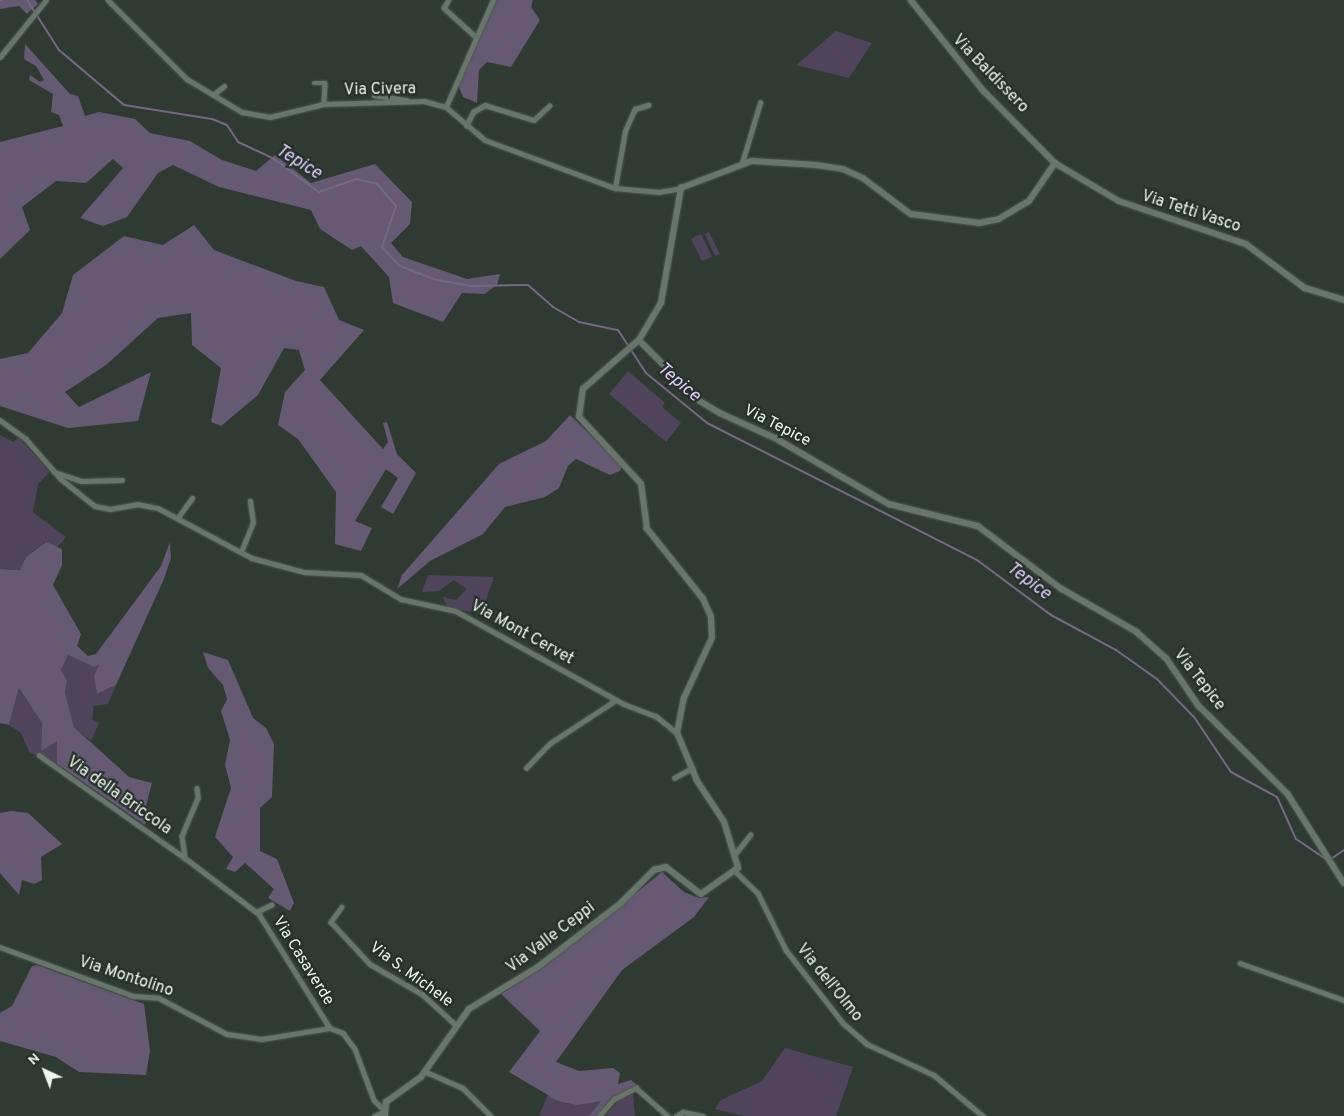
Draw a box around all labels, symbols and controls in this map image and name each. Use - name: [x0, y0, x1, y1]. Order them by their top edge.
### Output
- street label: Via Baldissero: [948, 31, 1032, 117]
- street label: Via Civera: [344, 80, 416, 100]
- water label: Tepice: [271, 141, 325, 185]
- street label: Via Tetti Vasco: [1138, 187, 1244, 237]
- water label: Tepice: [652, 359, 704, 407]
- street label: Via Tepice: [740, 401, 814, 451]
- water label: Tepice: [1002, 558, 1054, 606]
- street label: Via Mont Cervet: [467, 597, 577, 669]
- street label: Via Tepice: [1169, 645, 1229, 715]
- street label: Via della Briccola: [63, 753, 175, 839]
- street label: Via Valle Ceppi: [503, 898, 599, 978]
- street label: Via Casaverde: [268, 913, 338, 1009]
- street label: Via S. Michele: [365, 938, 457, 1012]
- street label: Via dell'Olmo: [792, 940, 866, 1026]
- street label: Via Montolino: [76, 953, 176, 1001]
- north arrow: [20, 1046, 70, 1096]
- text: N: [25, 1050, 44, 1069]

